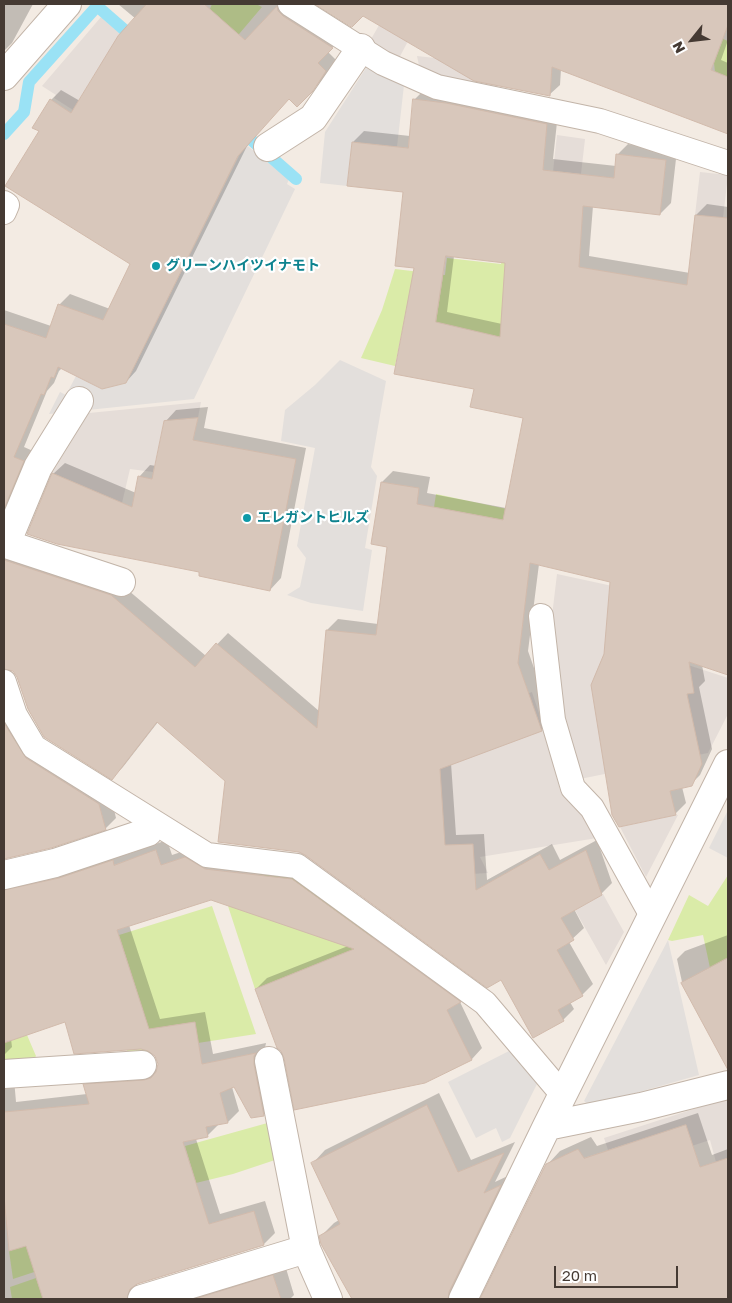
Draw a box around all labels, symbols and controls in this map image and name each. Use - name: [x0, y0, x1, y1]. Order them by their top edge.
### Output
- north arrow: [667, 15, 717, 65]
- text: N: [668, 39, 688, 56]
- place label: グリーンハイツイナモト: [166, 258, 320, 274]
- marker: グリーンハイツイナモト: [150, 260, 162, 272]
- place label: エレガントヒルズ: [257, 510, 369, 526]
- marker: エレガントヒルズ: [241, 512, 253, 524]
- scale bar: [557, 1256, 681, 1288]
- text: 20 m: [562, 1266, 597, 1284]

